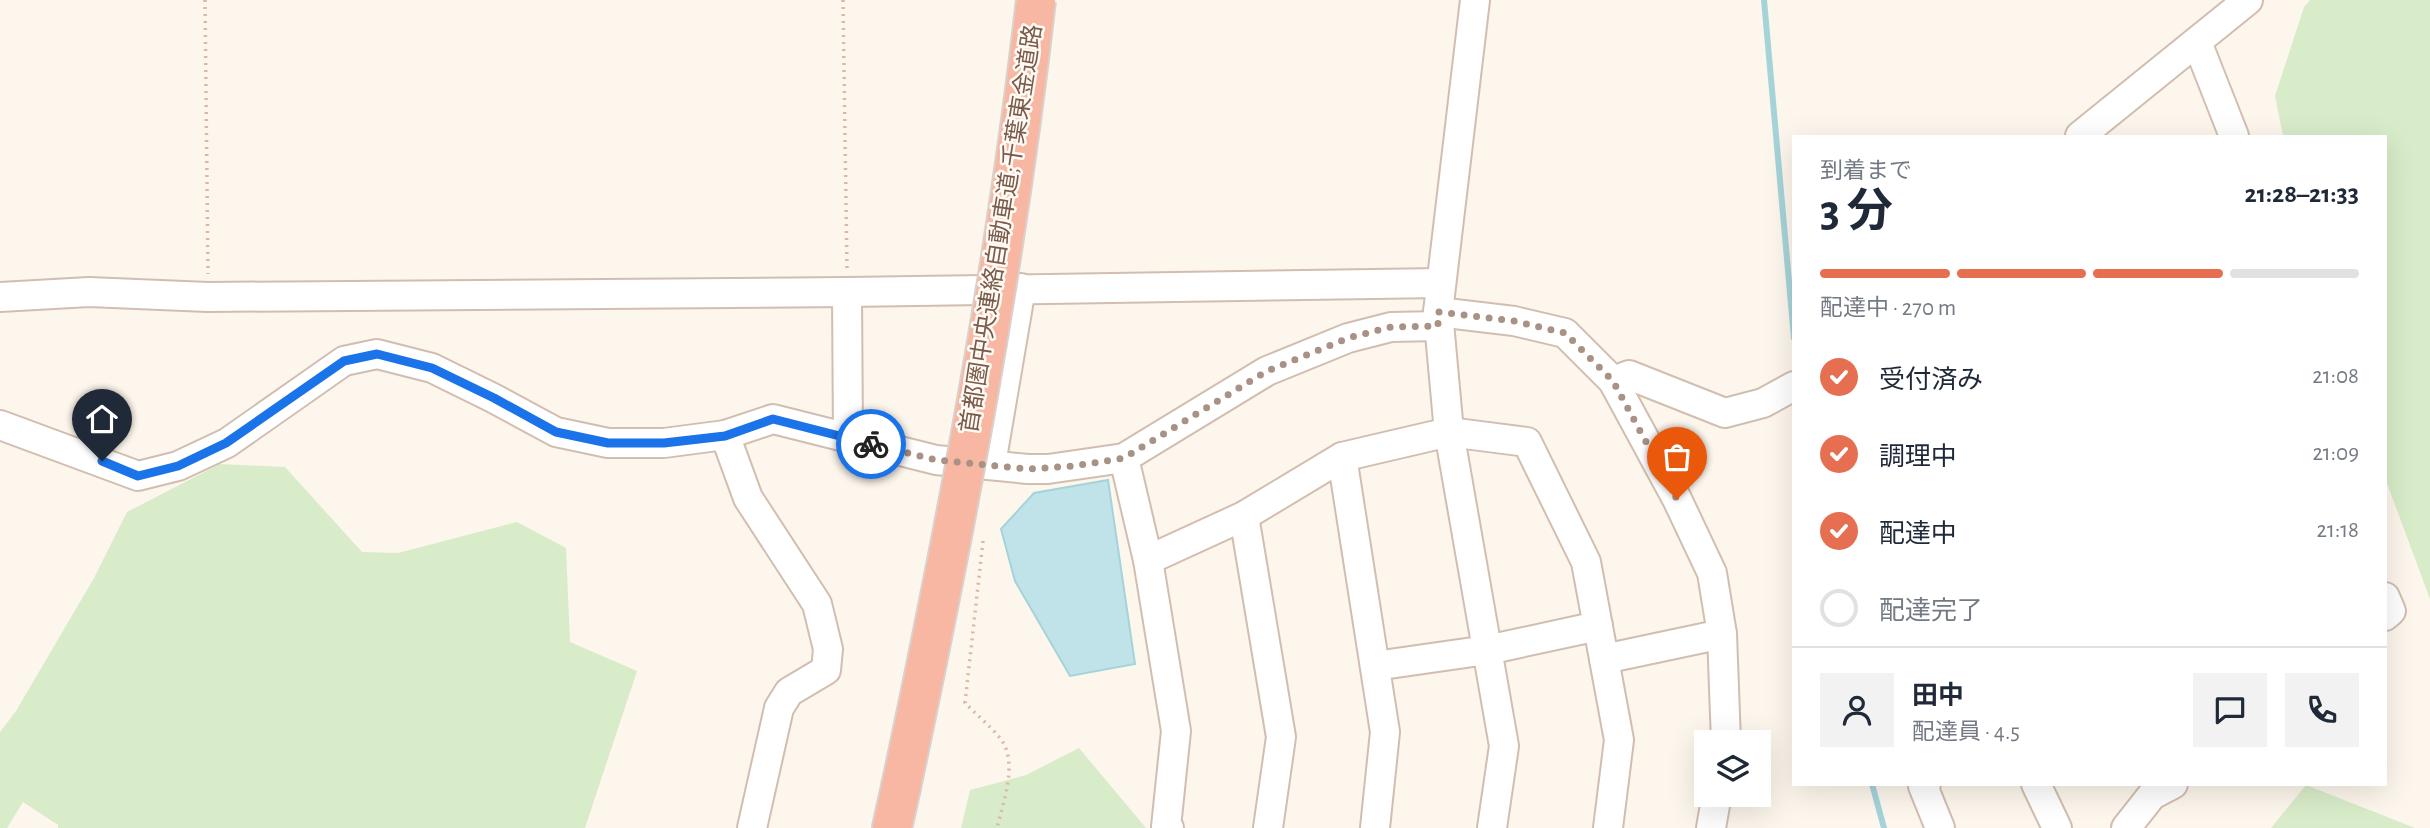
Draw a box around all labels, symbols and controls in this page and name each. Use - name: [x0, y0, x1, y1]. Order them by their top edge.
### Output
- street label: 首都圏中央連絡自動車道;千葉東金道路: [956, 23, 1046, 435]
- text: 到着まで: [1820, 160, 1912, 183]
- text: 21:28–21:33: [2244, 181, 2359, 207]
- text: 3 分: [1820, 189, 1893, 235]
- text: 配達中 · 270 m: [1820, 297, 1956, 320]
- icon: check: [1820, 358, 1858, 396]
- text: 21:08: [2312, 365, 2359, 388]
- text: 受付済み: [1879, 367, 1983, 393]
- pin: [72, 389, 132, 461]
- icon: home: [83, 400, 121, 438]
- courier: [836, 409, 906, 479]
- icon: bike: [852, 425, 890, 463]
- pin: [1647, 427, 1707, 499]
- icon: check: [1820, 435, 1858, 473]
- icon: bag: [1658, 438, 1696, 476]
- text: 21:09: [2312, 442, 2359, 465]
- text: 調理中: [1879, 444, 1957, 470]
- icon: check: [1820, 512, 1858, 550]
- text: 21:18: [2317, 519, 2359, 542]
- text: 配達中: [1879, 521, 1957, 547]
- text: 配達完了: [1879, 598, 1983, 624]
- button: person: [1820, 673, 1894, 747]
- button: chat: [2193, 673, 2267, 747]
- button: phone: [2285, 673, 2359, 747]
- text: 田中: [1912, 683, 1964, 709]
- text: 配達員 · 4.5: [1912, 721, 2020, 744]
- map controls: [1694, 730, 1771, 807]
- button: layers: [1694, 730, 1771, 807]

